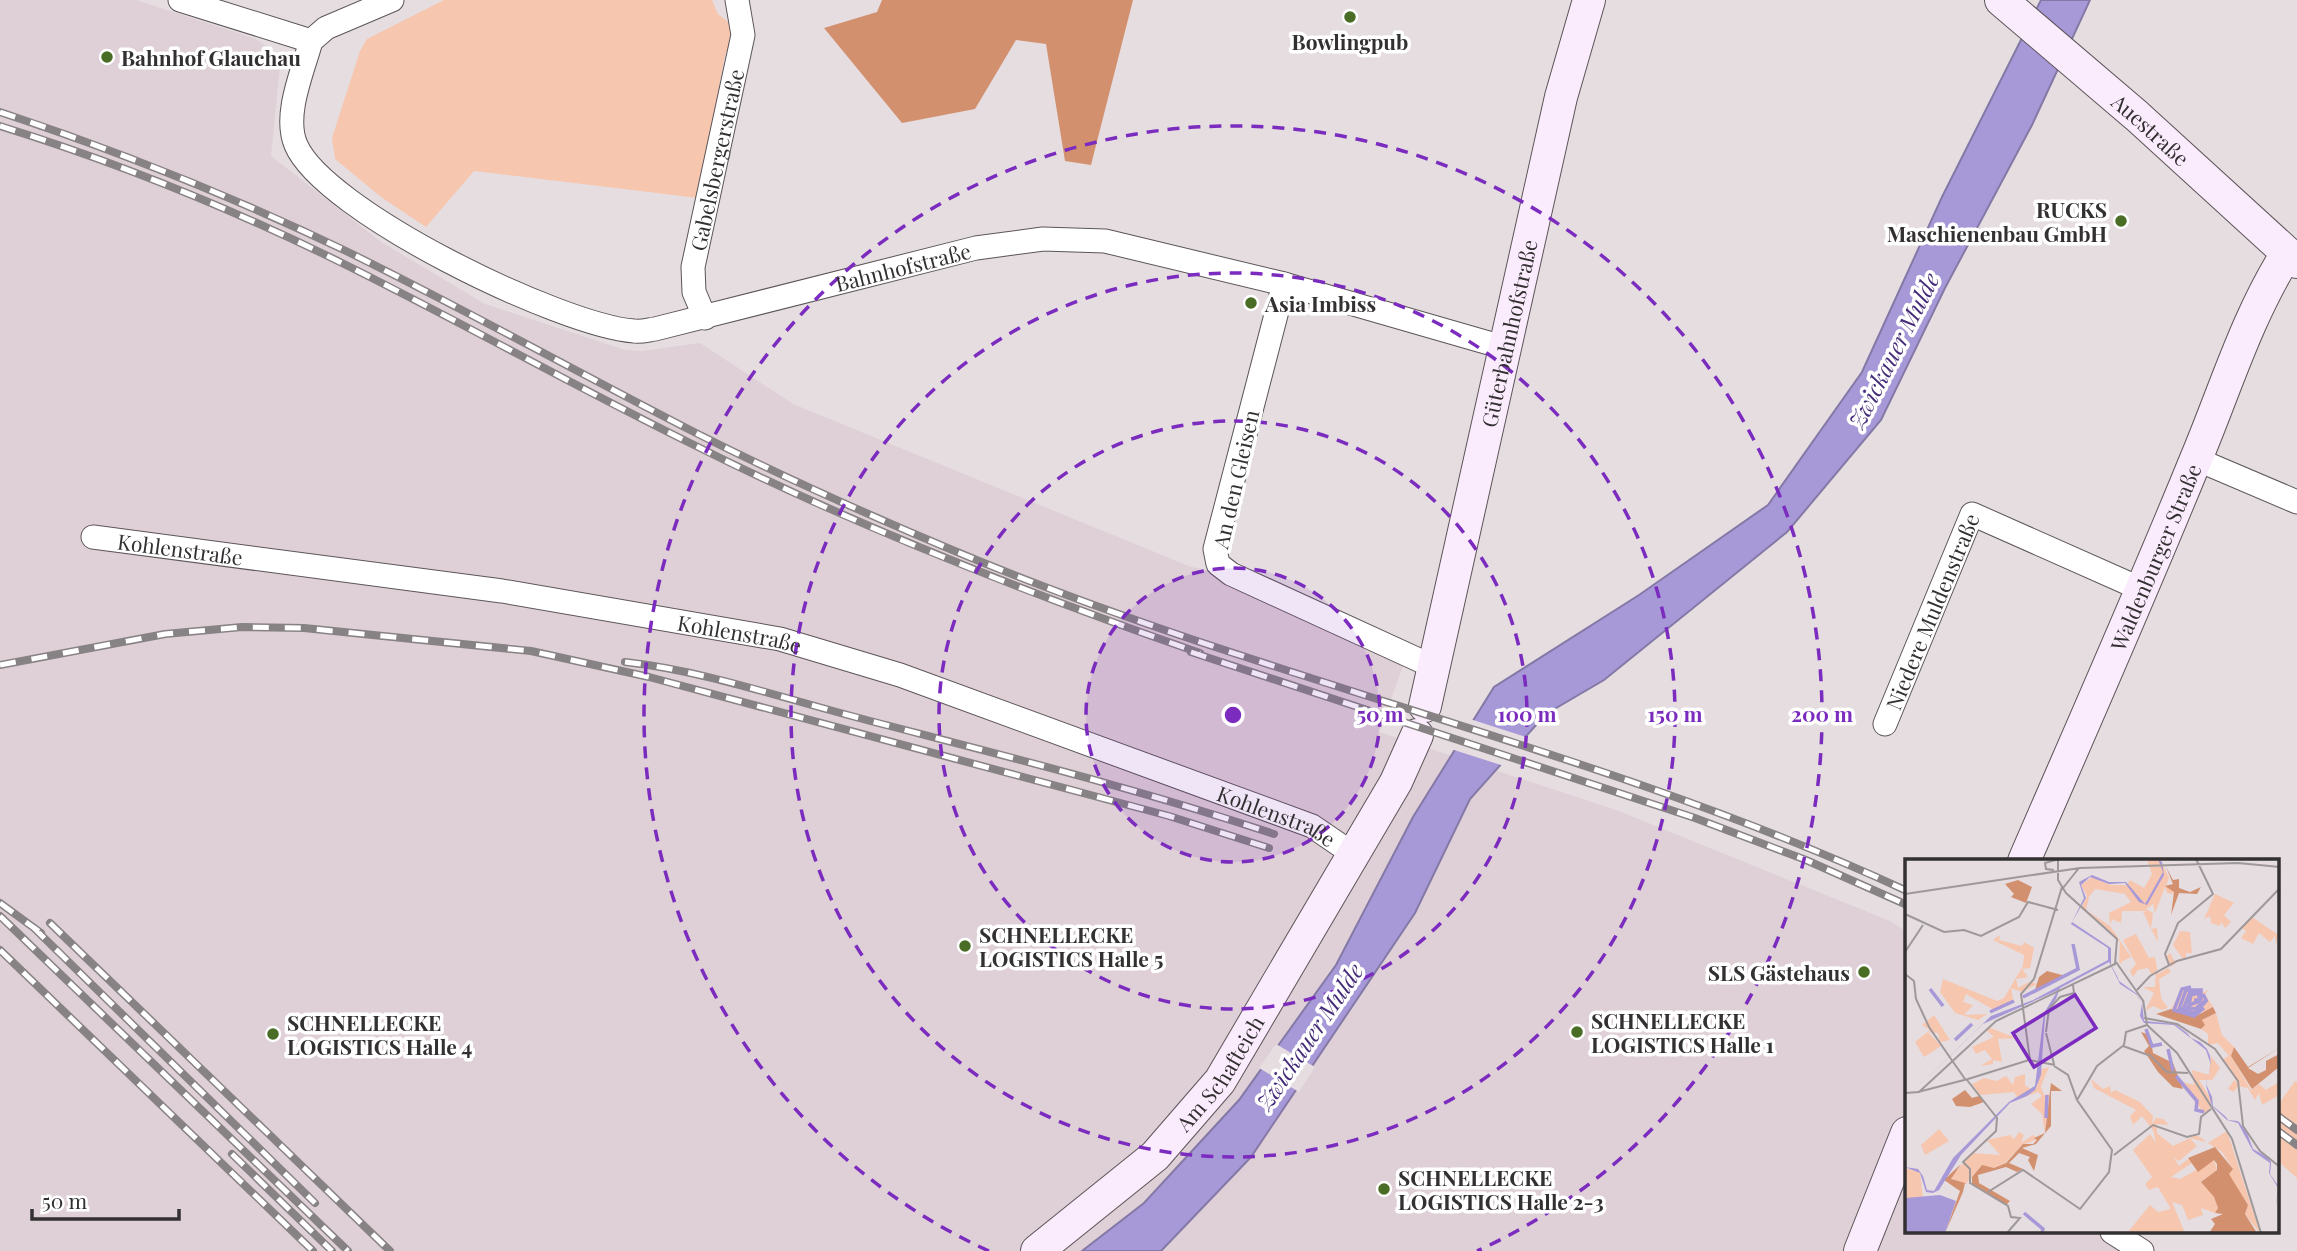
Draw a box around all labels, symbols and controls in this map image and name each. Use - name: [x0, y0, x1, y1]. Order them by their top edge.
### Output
- marker: Bowlingpub: [1342, 9, 1358, 25]
- place label: Bowlingpub: [1292, 27, 1408, 55]
- place label: Bahnhof Glauchau: [121, 43, 301, 71]
- marker: Bahnhof Glauchau: [99, 49, 115, 65]
- street label: Gabelsbergerstraße: [683, 66, 749, 253]
- street label: Auestraße: [2106, 86, 2196, 171]
- place label: RUCKS Maschienenbau GmbH: [1887, 195, 2107, 247]
- marker: RUCKS Maschienenbau GmbH: [2113, 213, 2129, 229]
- street label: Bahnhofstraße: [832, 236, 974, 297]
- street label: Güterbahnhofstraße: [1474, 237, 1543, 430]
- water label: Zwickauer Mulde: [1840, 267, 1946, 434]
- place label: Asia Imbiss: [1264, 289, 1376, 317]
- marker: Asia Imbiss: [1243, 295, 1259, 311]
- street label: An den Gleisen: [1205, 407, 1265, 552]
- street label: Waldenburger Straße: [2103, 459, 2207, 656]
- street label: Niedere Muldenstraße: [1879, 509, 1985, 714]
- street label: Kohlenstraße: [116, 526, 245, 571]
- street label: Kohlenstraße: [675, 608, 805, 659]
- text: 50 m: [1356, 699, 1404, 727]
- text: 100 m: [1497, 699, 1557, 727]
- text: 150 m: [1648, 699, 1702, 727]
- text: 200 m: [1791, 699, 1853, 727]
- centre of rings: [1221, 703, 1245, 727]
- street label: Kohlenstraße: [1214, 779, 1342, 852]
- inset map: [1905, 859, 2280, 1234]
- place label: SCHNELLECKE LOGISTICS Halle 5: [979, 920, 1163, 972]
- marker: SCHNELLECKE LOGISTICS Halle 5: [957, 938, 973, 954]
- water label: Zwickauer Mulde: [1248, 956, 1370, 1116]
- place label: SLS Gästehaus: [1708, 958, 1850, 986]
- marker: SLS Gästehaus: [1856, 964, 1872, 980]
- place label: SCHNELLECKE LOGISTICS Halle 1: [1591, 1006, 1774, 1058]
- place label: SCHNELLECKE LOGISTICS Halle 4: [287, 1008, 472, 1060]
- street label: Am Schafteich: [1169, 1010, 1270, 1137]
- marker: SCHNELLECKE LOGISTICS Halle 1: [1569, 1024, 1585, 1040]
- marker: SCHNELLECKE LOGISTICS Halle 4: [265, 1026, 281, 1042]
- place label: SCHNELLECKE LOGISTICS Halle 2-3: [1398, 1163, 1604, 1215]
- scale bar: [32, 1178, 178, 1222]
- marker: SCHNELLECKE LOGISTICS Halle 2-3: [1376, 1181, 1392, 1197]
- text: 50 m: [42, 1186, 88, 1214]

